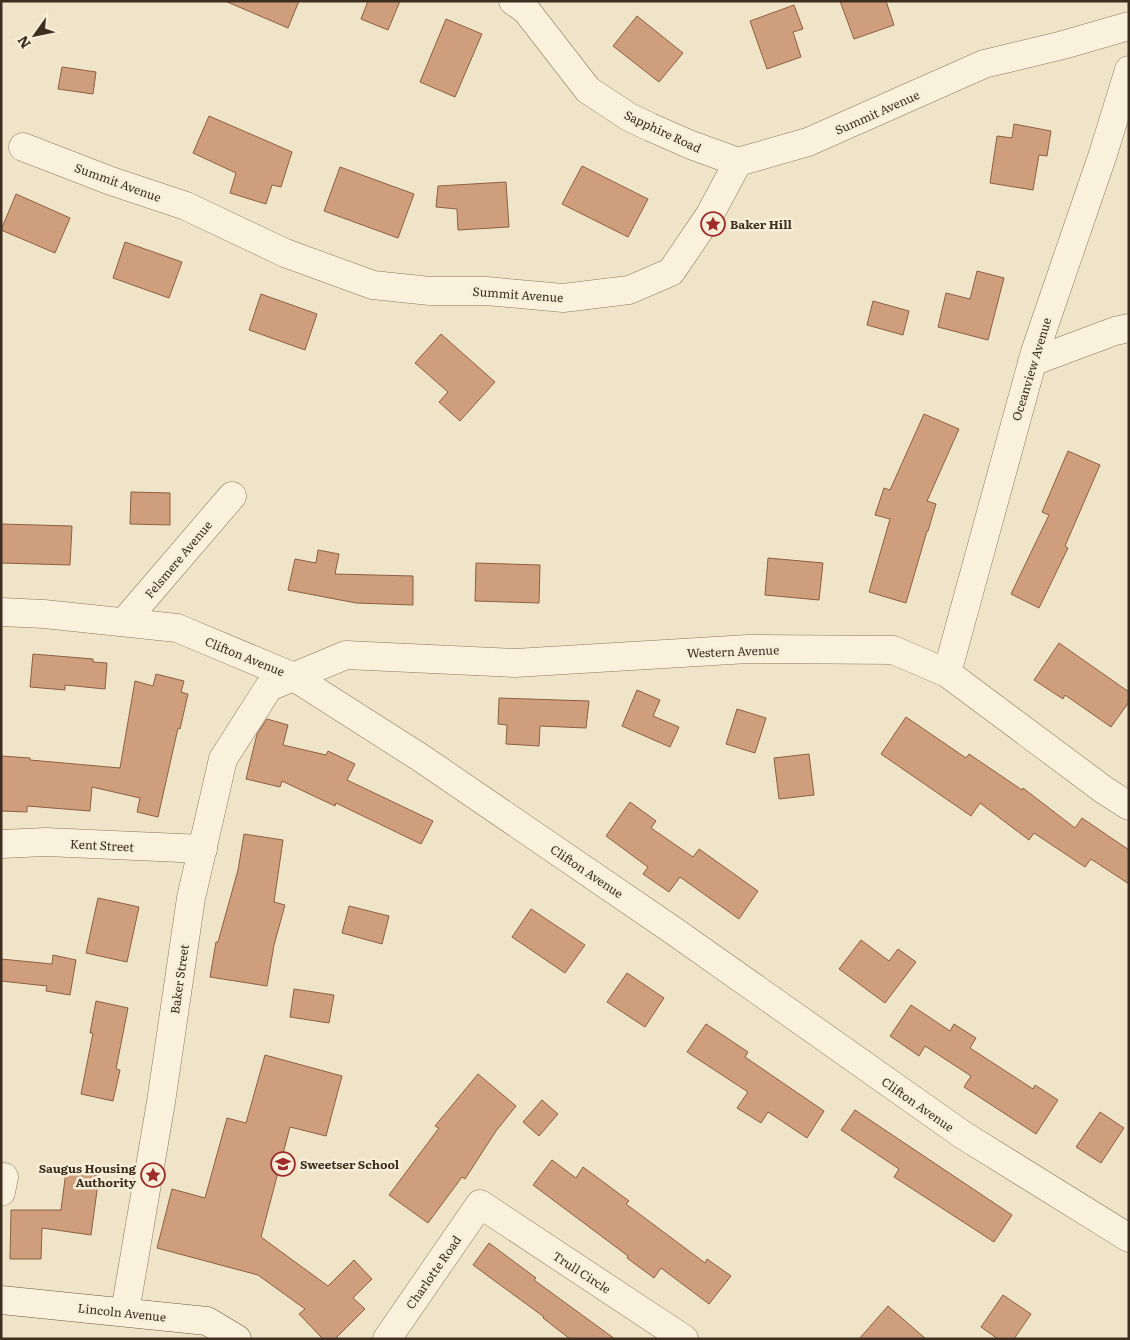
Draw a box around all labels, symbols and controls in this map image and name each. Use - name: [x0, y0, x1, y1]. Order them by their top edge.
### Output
- north arrow: [10, 10, 60, 60]
- text: N: [12, 32, 35, 53]
- street label: Summit Avenue: [832, 85, 922, 139]
- street label: Sapphire Road: [622, 105, 705, 157]
- street label: Summit Avenue: [72, 158, 164, 206]
- place icon: Baker Hill: [700, 211, 726, 237]
- place label: Baker Hill: [730, 215, 793, 233]
- street label: Summit Avenue: [472, 282, 564, 306]
- street label: Oceanview Avenue: [1007, 315, 1055, 423]
- street label: Felsmere Avenue: [140, 516, 216, 602]
- street label: Clifton Avenue: [202, 632, 288, 680]
- street label: Western Avenue: [686, 640, 780, 662]
- street label: Kent Street: [70, 834, 135, 856]
- street label: Clifton Avenue: [547, 840, 627, 902]
- street label: Baker Street: [165, 943, 193, 1015]
- street label: Clifton Avenue: [878, 1072, 958, 1136]
- school or university icon: Sweetser School: [270, 1151, 296, 1177]
- place label: Sweetser School: [300, 1155, 400, 1173]
- place label: Saugus Housing Authority: [39, 1159, 137, 1191]
- place icon: Saugus Housing Authority: [140, 1162, 166, 1188]
- street label: Charlotte Road: [401, 1231, 465, 1312]
- street label: Trull Circle: [549, 1246, 615, 1298]
- street label: Lincoln Avenue: [77, 1298, 167, 1326]

